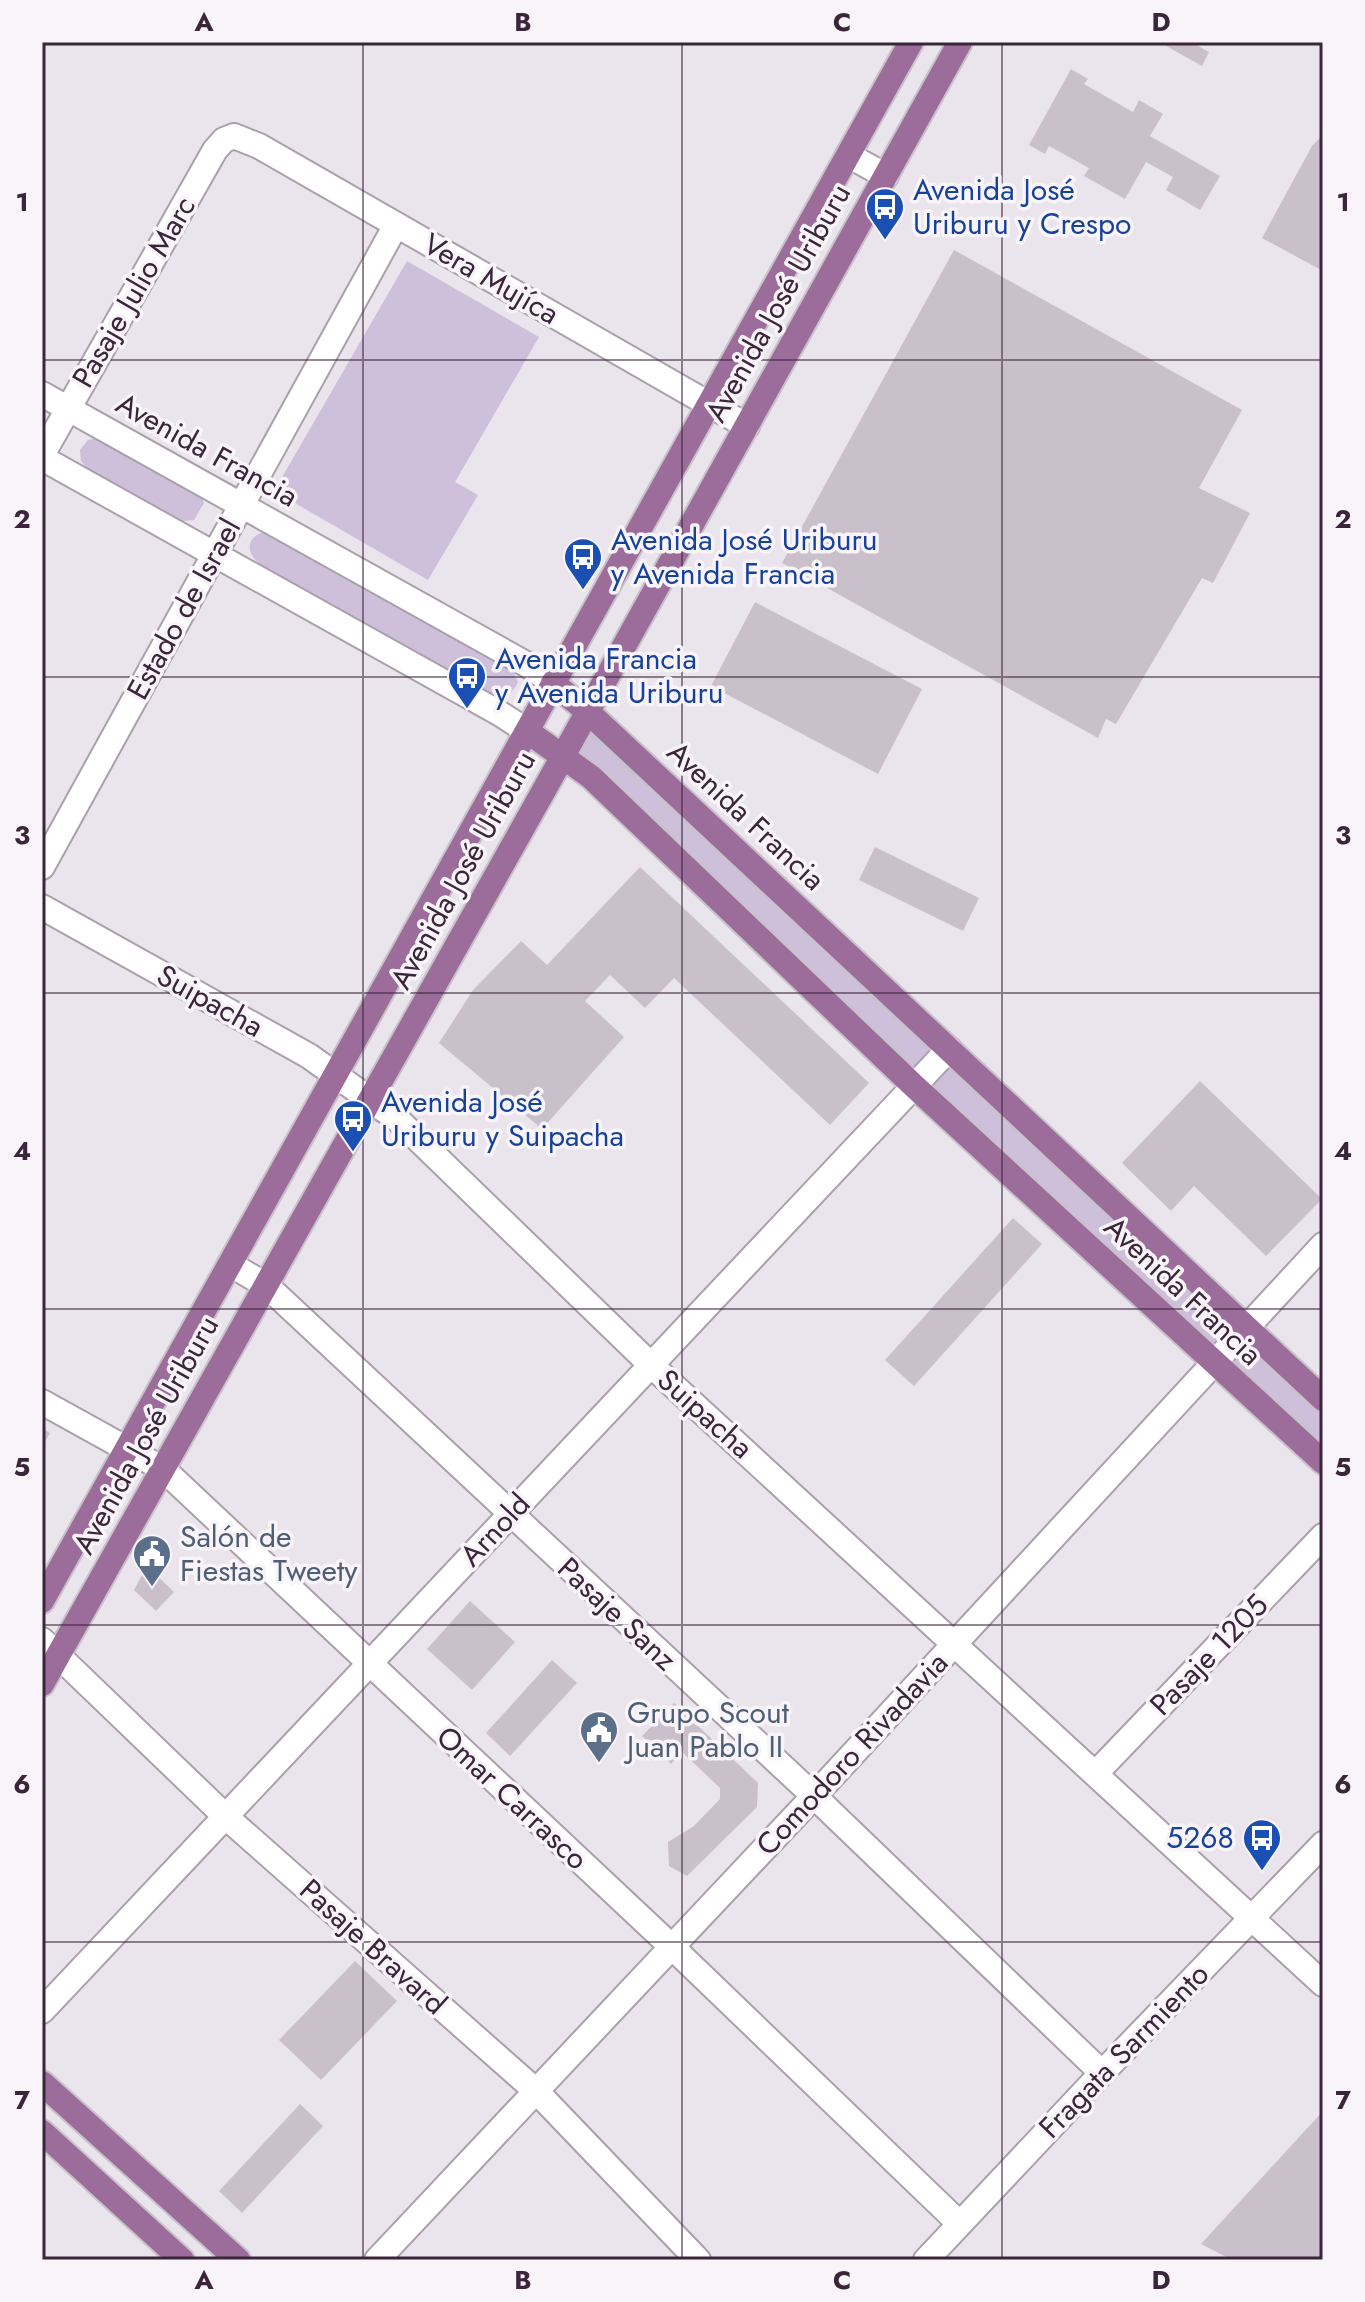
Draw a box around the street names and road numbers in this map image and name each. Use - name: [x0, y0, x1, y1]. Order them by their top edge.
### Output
- street label: Avenida José Uriburu: [694, 176, 861, 430]
- street label: Pasaje Julio Marc: [61, 188, 206, 395]
- street label: Vera Mujíca: [415, 222, 567, 335]
- street label: Avenida Francia: [108, 382, 306, 517]
- street label: Estado de Israel: [116, 511, 251, 707]
- street label: Avenida Francia: [658, 731, 835, 900]
- street label: Avenida José Uriburu: [379, 743, 546, 997]
- street label: Suipacha: [149, 954, 271, 1047]
- street label: Avenida Francia: [1095, 1206, 1272, 1375]
- street label: Avenida José Uriburu: [62, 1308, 229, 1562]
- street label: Suipacha: [648, 1359, 763, 1468]
- street label: Arnold: [450, 1483, 540, 1576]
- street label: Pasaje Sanz: [548, 1547, 687, 1680]
- street label: Pasaje 1205: [1140, 1584, 1278, 1725]
- street label: Comodoro Rivadavia: [746, 1642, 958, 1865]
- street label: Omar Carrasco: [427, 1716, 598, 1879]
- street label: Pasaje Bravard: [290, 1869, 456, 2024]
- street label: Fragata Sarmiento: [1029, 1954, 1218, 2148]

